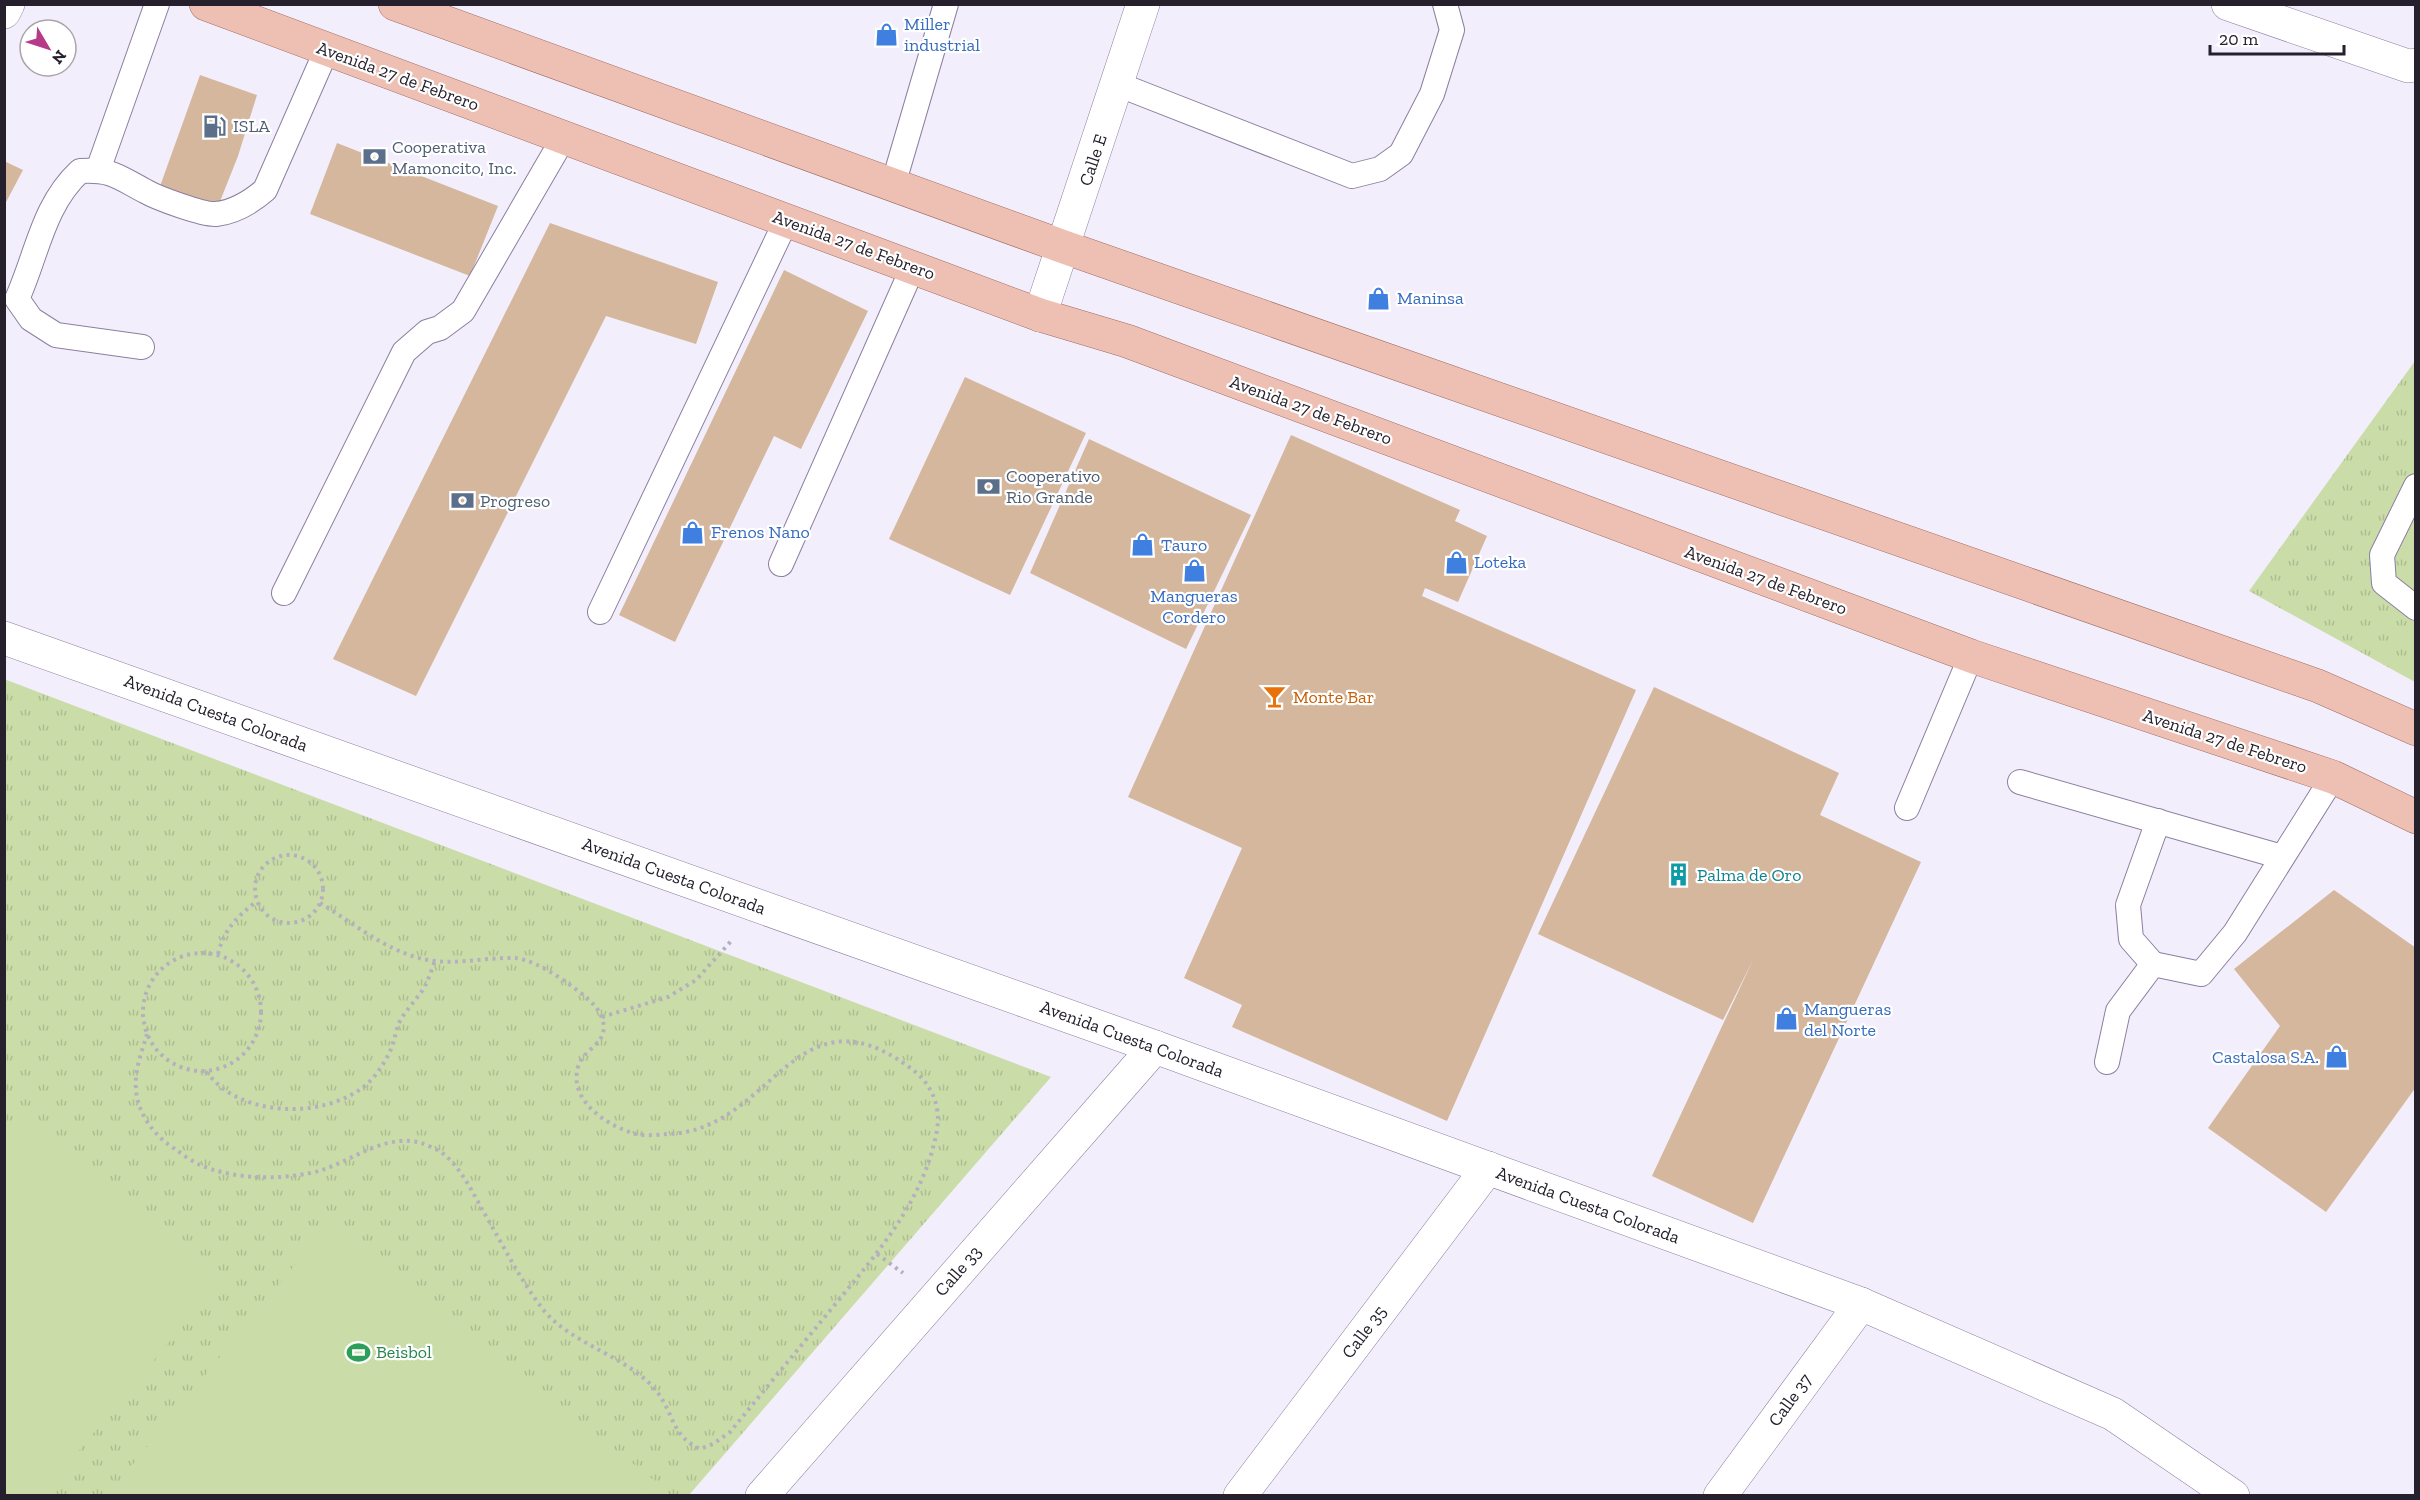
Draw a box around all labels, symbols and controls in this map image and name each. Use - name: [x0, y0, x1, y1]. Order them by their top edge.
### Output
- place label: Miller industrial: [904, 13, 980, 56]
- north arrow: [18, 18, 78, 78]
- scale bar: [2210, 18, 2344, 56]
- shop icon: Miller industrial: [873, 21, 899, 47]
- text: 20 m: [2219, 28, 2259, 50]
- street label: Avenida 27 de Febrero: [314, 36, 482, 116]
- text: N: [48, 46, 70, 68]
- fuel station icon: ISLA: [202, 113, 228, 139]
- place label: ISLA: [233, 115, 270, 137]
- street label: Calle E: [1074, 131, 1112, 189]
- place label: Cooperativa Mamoncito, Inc.: [392, 136, 517, 179]
- bank icon: Cooperativa Mamoncito, Inc.: [361, 144, 387, 170]
- street label: Avenida 27 de Febrero: [770, 205, 938, 285]
- shop icon: Maninsa: [1366, 285, 1392, 311]
- place label: Maninsa: [1397, 287, 1464, 309]
- street label: Avenida 27 de Febrero: [1227, 370, 1395, 450]
- place label: Cooperativo Rio Grande: [1006, 465, 1100, 508]
- bank icon: Cooperativo Rio Grande: [975, 473, 1001, 499]
- bank icon: Progreso: [449, 488, 475, 514]
- place label: Progreso: [480, 490, 550, 512]
- shop icon: Frenos Nano: [680, 519, 706, 545]
- place label: Frenos Nano: [711, 521, 810, 543]
- shop icon: Tauro: [1130, 532, 1156, 558]
- place label: Tauro: [1161, 534, 1207, 556]
- street label: Avenida 27 de Febrero: [1682, 540, 1850, 620]
- shop icon: Loteka: [1443, 549, 1469, 575]
- place label: Loteka: [1474, 551, 1527, 573]
- shop icon: Mangueras Cordero: [1181, 557, 1207, 583]
- place label: Mangueras Cordero: [1150, 585, 1238, 628]
- street label: Avenida Cuesta Colorada: [121, 670, 311, 757]
- bar icon: Monte Bar: [1262, 684, 1288, 710]
- place label: Monte Bar: [1293, 686, 1374, 708]
- street label: Avenida 27 de Febrero: [2140, 704, 2310, 778]
- street label: Avenida Cuesta Colorada: [579, 833, 769, 920]
- building icon: Palma de Oro: [1666, 862, 1692, 888]
- place label: Palma de Oro: [1697, 864, 1801, 886]
- street label: Avenida Cuesta Colorada: [1037, 996, 1227, 1083]
- place label: Mangueras del Norte: [1804, 998, 1891, 1041]
- shop icon: Mangueras del Norte: [1773, 1006, 1799, 1032]
- shop icon: Castalosa S.A.: [2324, 1044, 2350, 1070]
- place label: Castalosa S.A.: [2212, 1046, 2319, 1068]
- street label: Avenida Cuesta Colorada: [1493, 1162, 1683, 1249]
- street label: Calle 33: [930, 1241, 986, 1301]
- street label: Calle 35: [1337, 1301, 1391, 1363]
- sports icon: Beisbol: [345, 1339, 371, 1365]
- place label: Beisbol: [376, 1341, 432, 1363]
- street label: Calle 37: [1764, 1369, 1817, 1431]

